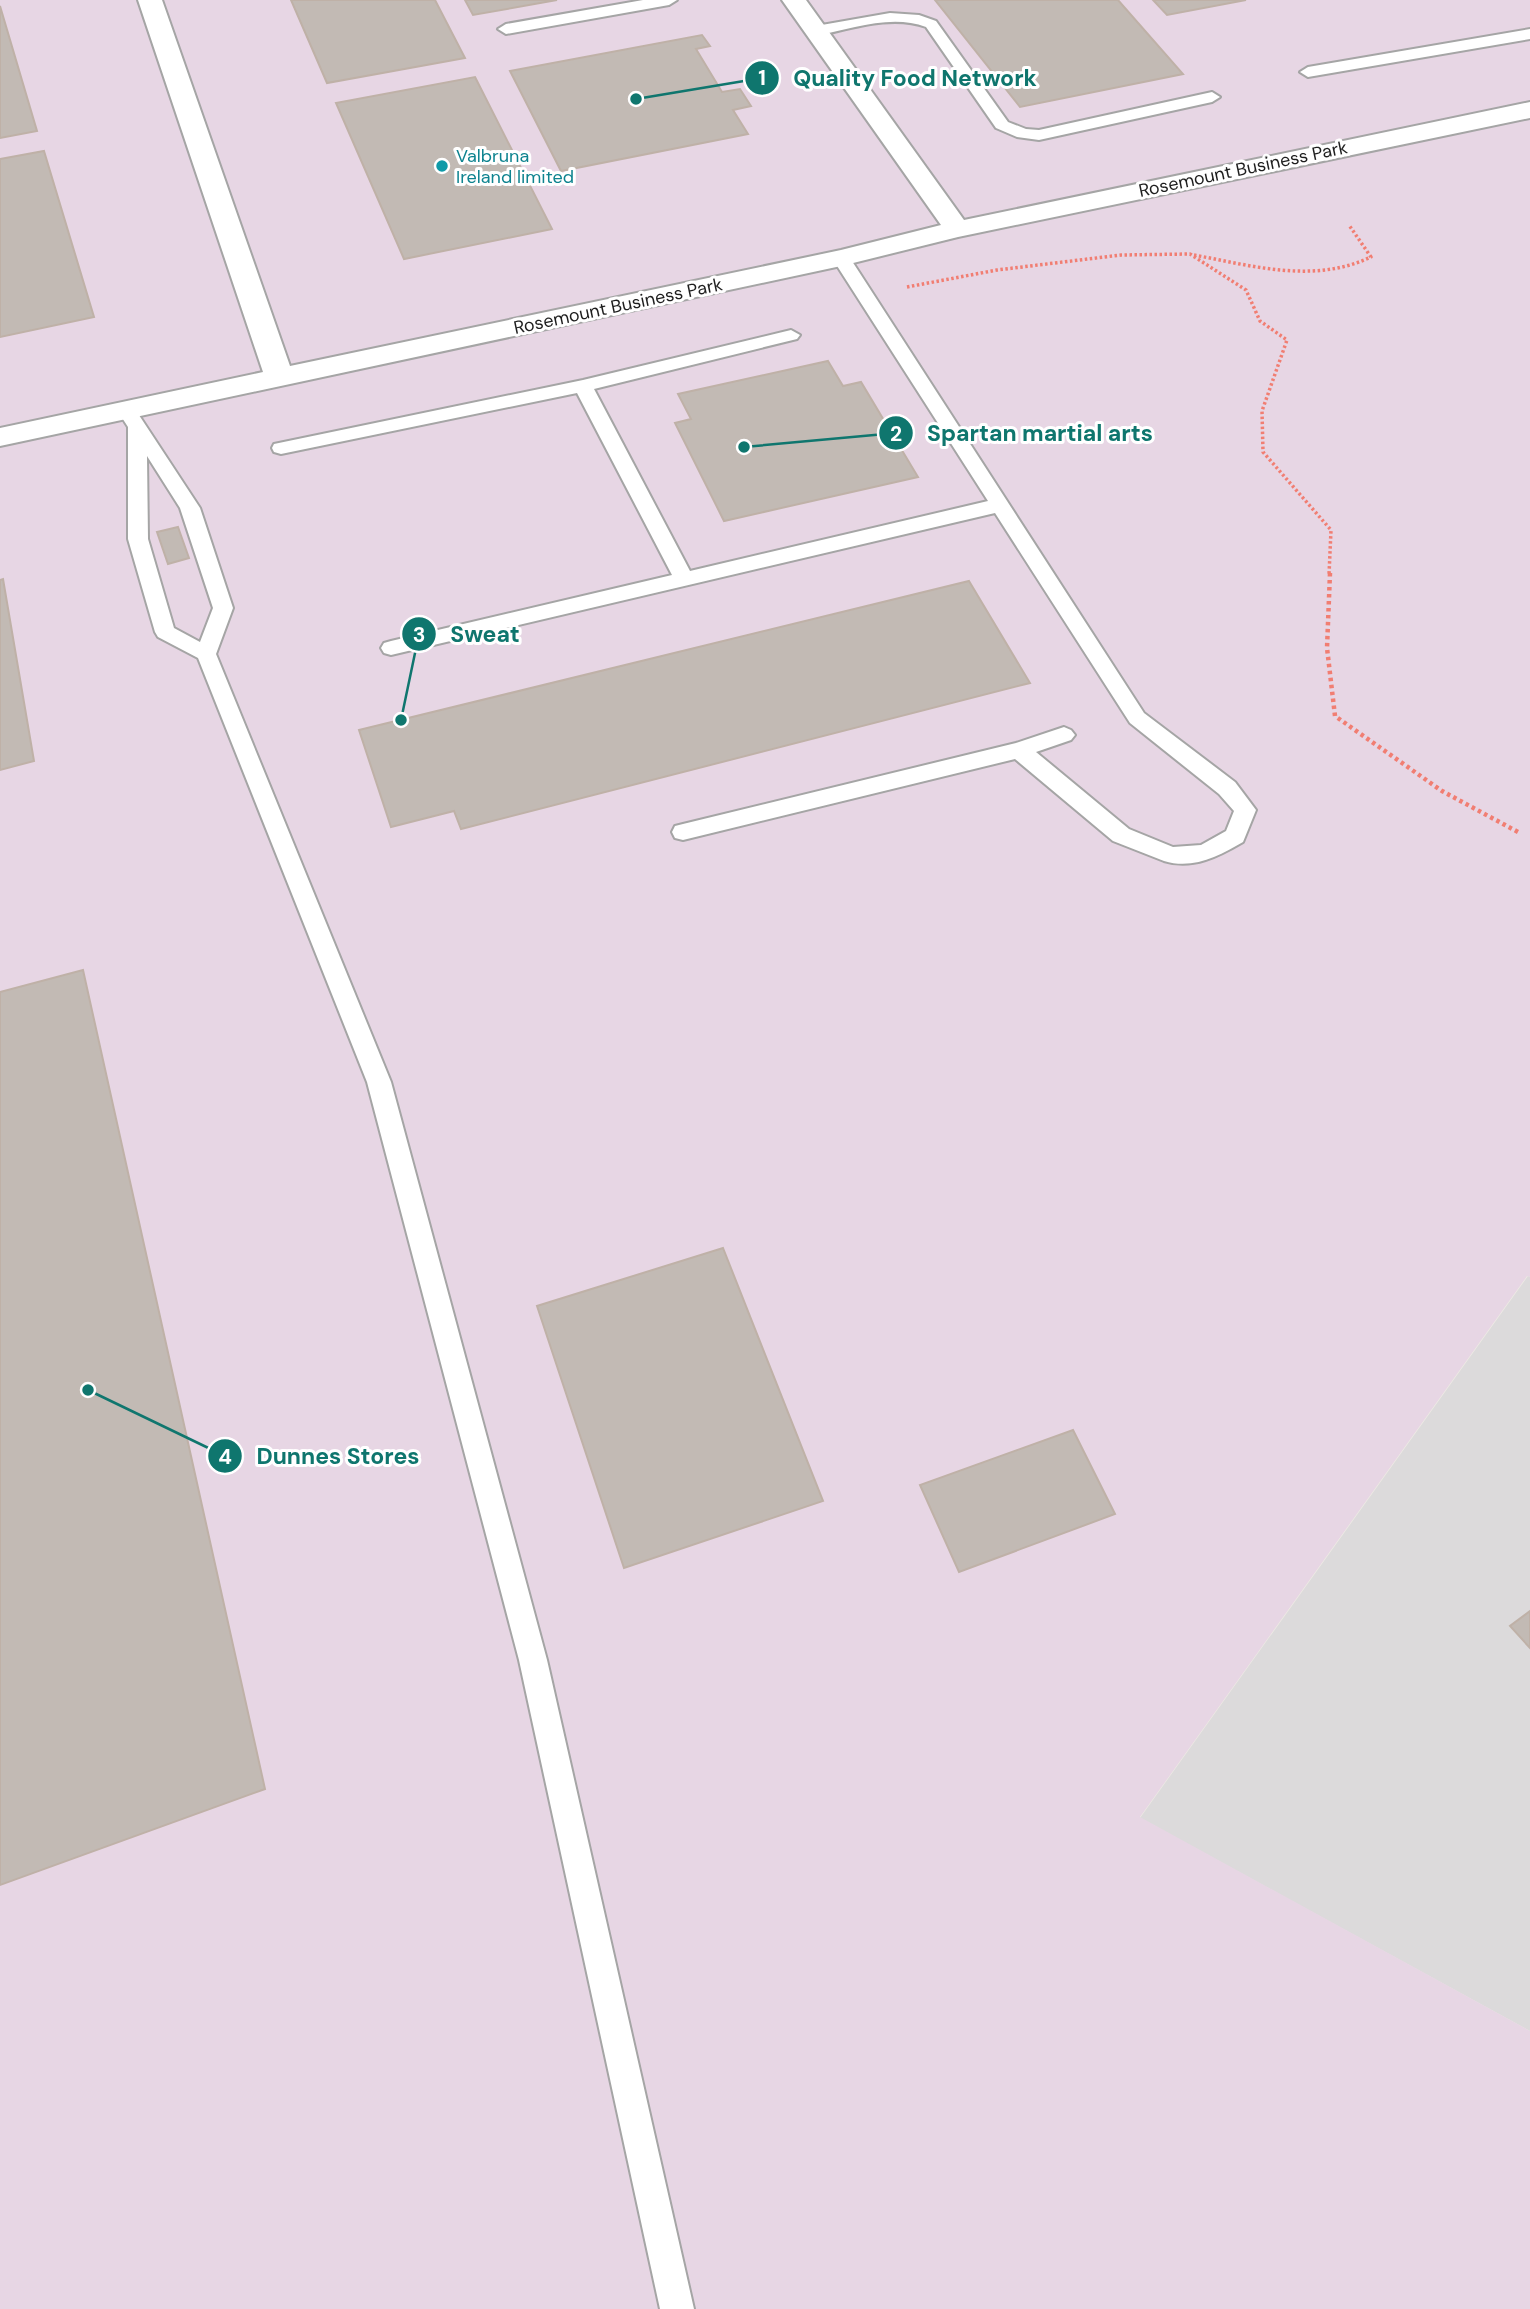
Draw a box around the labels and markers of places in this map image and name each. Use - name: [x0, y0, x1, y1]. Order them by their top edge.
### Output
- callout: Quality Food Network: [744, 56, 1051, 100]
- place label: Valbruna Ireland limited: [456, 144, 574, 189]
- marker: Valbruna Ireland limited: [434, 158, 450, 174]
- callout: Spartan martial arts: [879, 411, 1167, 455]
- callout: Sweat: [401, 612, 534, 656]
- callout: Dunnes Stores: [207, 1434, 433, 1478]

